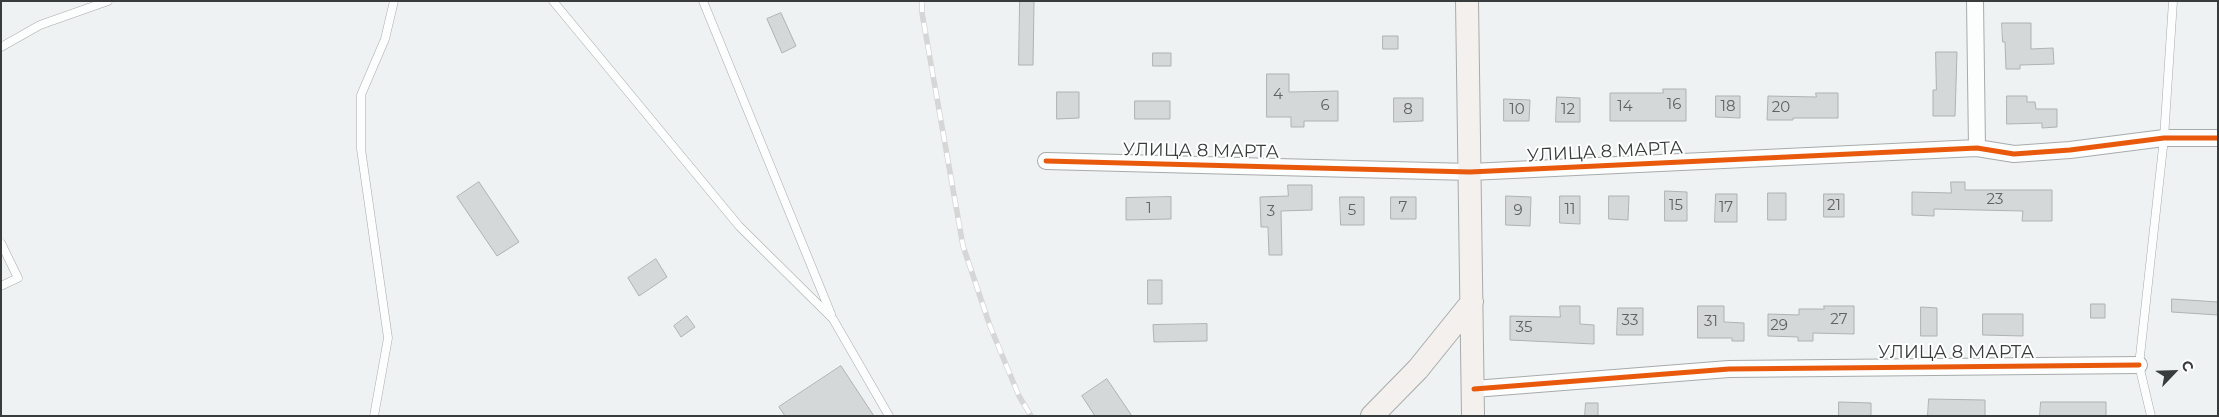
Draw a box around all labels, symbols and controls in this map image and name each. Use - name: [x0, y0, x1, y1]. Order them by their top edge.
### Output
- house number: 4: [1273, 86, 1283, 104]
- house number: 16: [1667, 96, 1681, 114]
- house number: 6: [1320, 97, 1330, 115]
- house number: 14: [1617, 98, 1633, 116]
- house number: 18: [1721, 98, 1735, 116]
- house number: 20: [1772, 99, 1790, 117]
- house number: 8: [1403, 101, 1413, 119]
- house number: 10: [1509, 101, 1525, 119]
- house number: 12: [1561, 101, 1575, 119]
- street label: УЛИЦА 8 МАРТА: [1526, 137, 1684, 167]
- street label: УЛИЦА 8 МАРТА: [1123, 139, 1279, 163]
- house number: 23: [1987, 191, 2003, 209]
- house number: 15: [1669, 197, 1683, 215]
- house number: 21: [1827, 197, 1841, 215]
- house number: 7: [1399, 199, 1407, 217]
- house number: 17: [1719, 199, 1733, 217]
- house number: 1: [1146, 200, 1152, 218]
- house number: 11: [1565, 201, 1575, 219]
- house number: 5: [1348, 202, 1356, 220]
- house number: 9: [1513, 202, 1523, 220]
- house number: 3: [1267, 203, 1275, 221]
- house number: 27: [1830, 311, 1848, 329]
- house number: 33: [1622, 312, 1638, 330]
- house number: 31: [1704, 313, 1718, 331]
- house number: 29: [1770, 317, 1788, 335]
- house number: 35: [1516, 319, 1532, 337]
- street label: УЛИЦА 8 МАРТА: [1878, 342, 2034, 364]
- north arrow: [2149, 347, 2199, 397]
- text: С: [2177, 358, 2198, 374]

